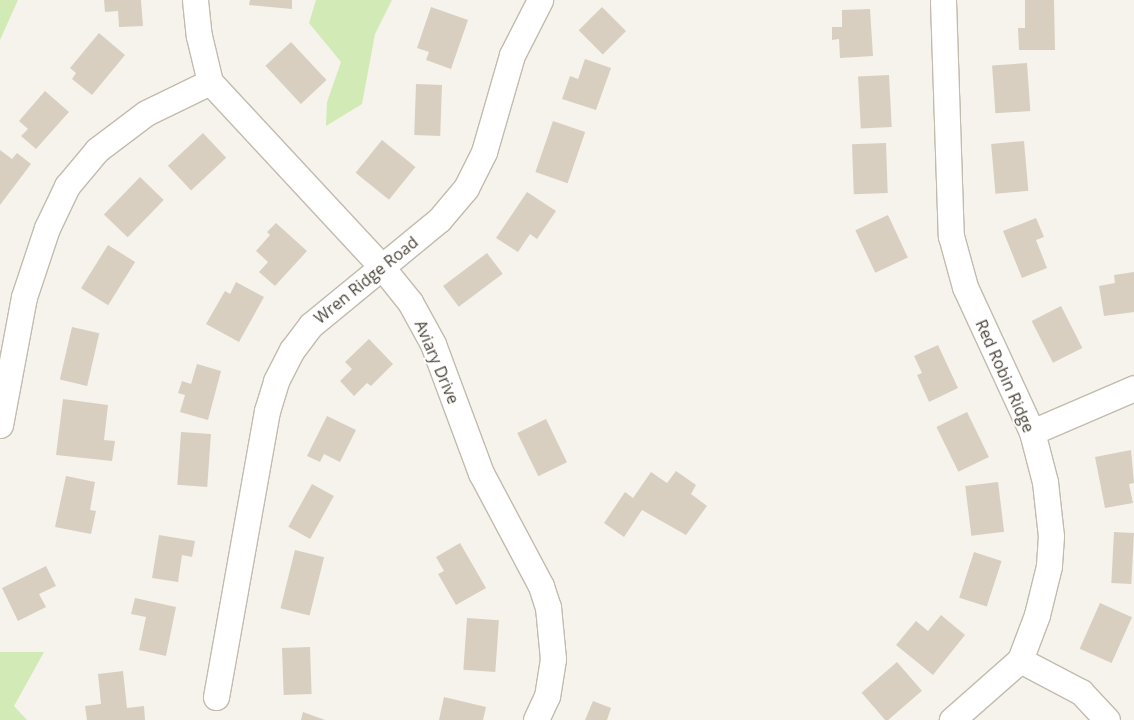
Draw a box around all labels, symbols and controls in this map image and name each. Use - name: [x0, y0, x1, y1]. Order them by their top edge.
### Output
- street label: Wren Ridge Road: [310, 232, 422, 328]
- street label: Aviary Drive: [411, 317, 463, 407]
- street label: Red Robin Ridge: [972, 317, 1038, 435]

